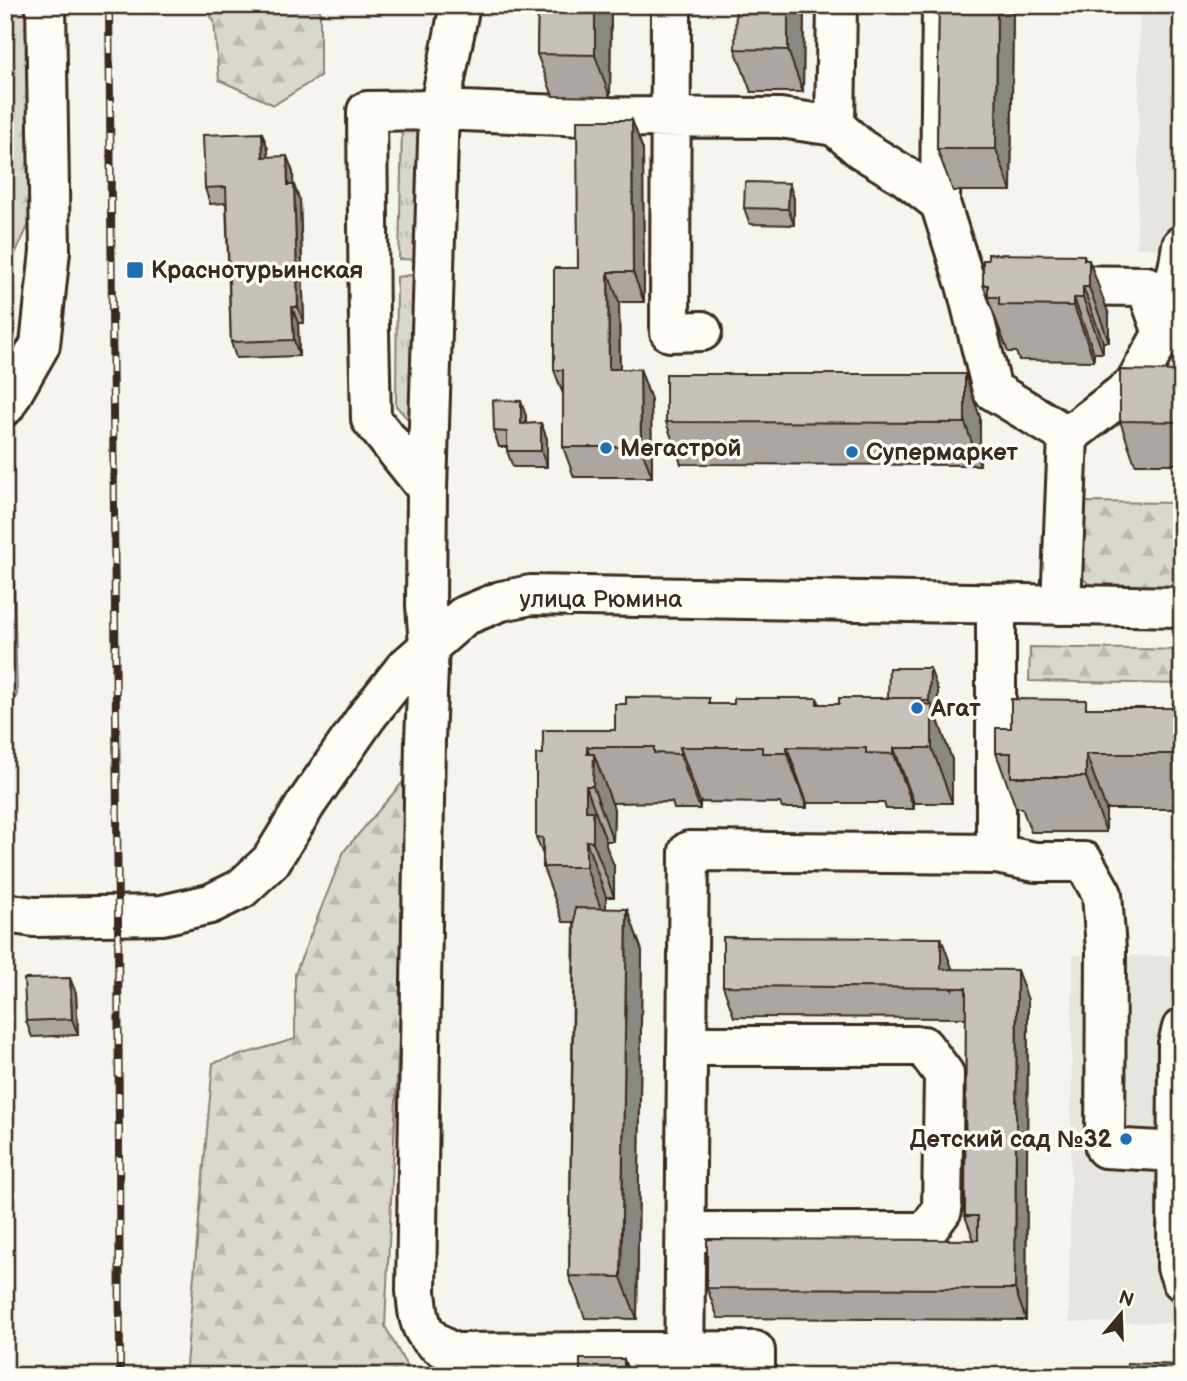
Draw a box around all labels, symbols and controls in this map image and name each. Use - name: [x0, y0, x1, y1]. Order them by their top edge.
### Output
- place label: Краснотурьинская: [151, 256, 363, 285]
- marker: Краснотурьинская: [125, 260, 145, 280]
- place label: Мегастрой: [620, 434, 741, 463]
- place label: Супермаркет: [866, 438, 1018, 467]
- marker: Мегастрой: [598, 440, 614, 456]
- marker: Супермаркет: [844, 444, 860, 460]
- street label: улица Рюмина: [520, 585, 682, 614]
- place label: Агат: [930, 694, 981, 723]
- marker: Агат: [909, 700, 925, 716]
- place label: Детский сад №32: [910, 1125, 1113, 1154]
- marker: Детский сад №32: [1118, 1131, 1134, 1147]
- north arrow: [1086, 1280, 1156, 1350]
- text: N: [1116, 1286, 1137, 1313]

